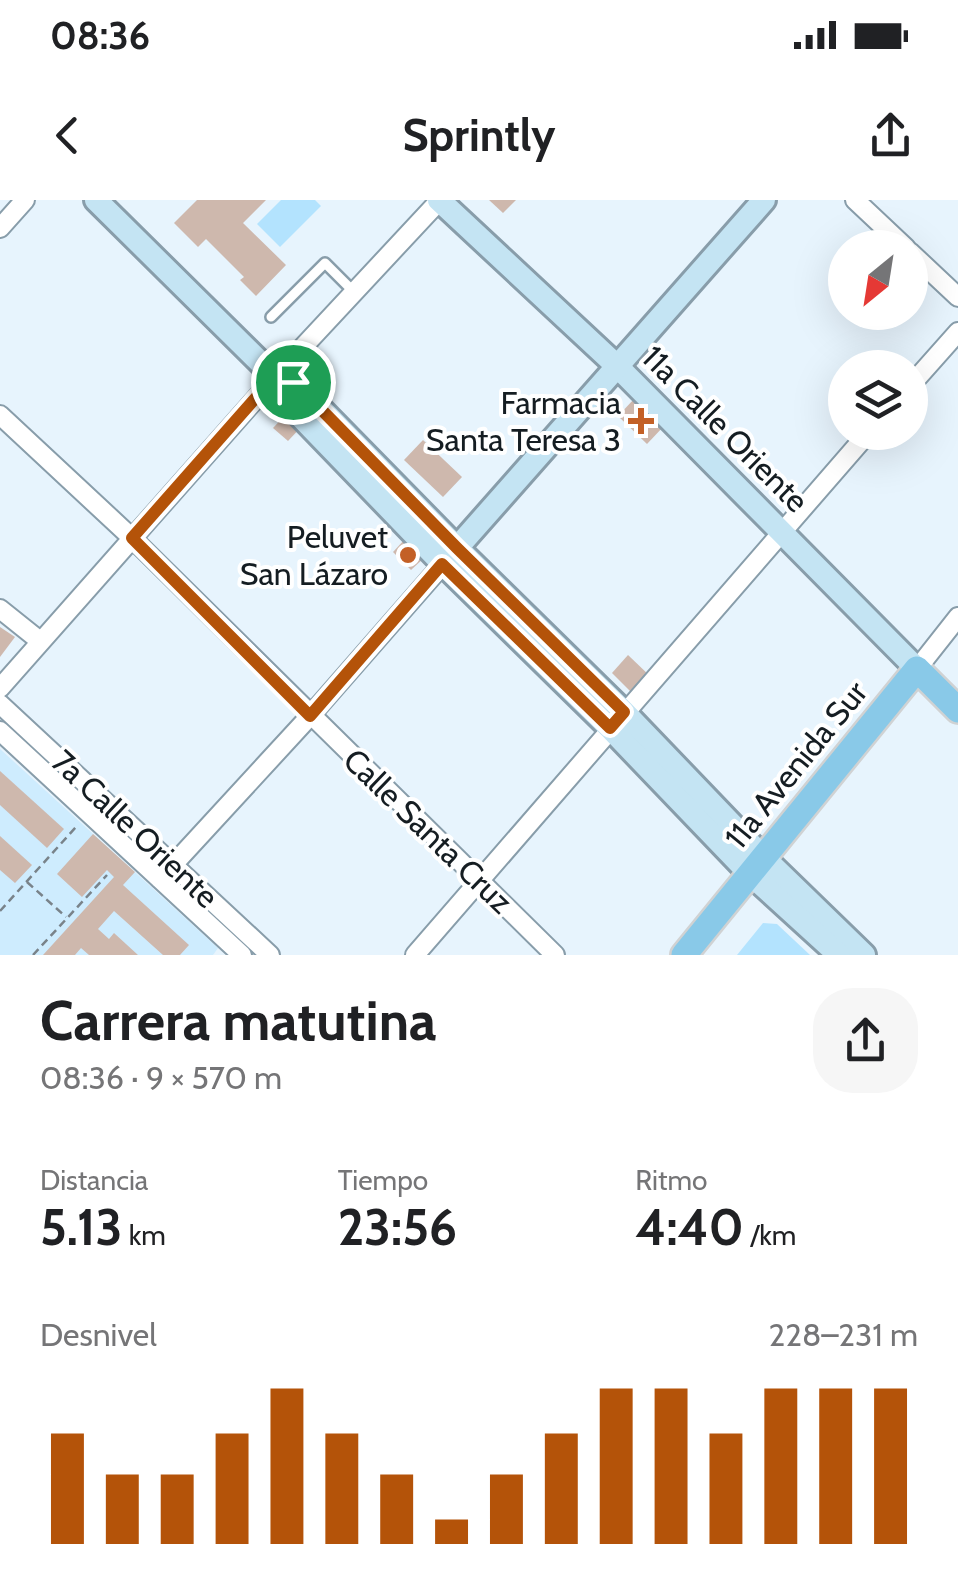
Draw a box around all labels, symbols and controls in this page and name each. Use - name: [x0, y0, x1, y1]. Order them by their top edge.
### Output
- text: 08:36: [50, 12, 150, 59]
- icon: back: [40, 108, 95, 163]
- text: Sprintly: [402, 108, 556, 162]
- icon: share: [863, 108, 918, 163]
- north arrow: [828, 230, 928, 330]
- map controls: [828, 230, 928, 450]
- street label: 11a Calle Oriente: [634, 337, 817, 520]
- pin: [251, 340, 336, 425]
- button: layers: [828, 350, 928, 450]
- icon: arrive: [266, 355, 321, 410]
- place label: Farmacia Santa Teresa 3: [426, 383, 622, 459]
- marker: Farmacia Santa Teresa 3: [630, 410, 652, 432]
- place label: Peluvet San Lázaro: [240, 517, 388, 593]
- marker: Peluvet San Lázaro: [397, 544, 419, 566]
- street label: 11a Avenida Sur: [716, 672, 876, 856]
- street label: Calle Santa Cruz: [336, 740, 521, 921]
- street label: 7a Calle Oriente: [44, 742, 227, 916]
- text: Carrera matutina: [40, 987, 437, 1054]
- button: share: [813, 988, 918, 1093]
- text: 08:36 · 9 × 570 m: [40, 1058, 282, 1097]
- text: Distancia: [40, 1163, 148, 1197]
- text: Tiempo: [338, 1163, 428, 1197]
- text: Ritmo: [635, 1163, 707, 1197]
- text: 5.13: [40, 1197, 122, 1258]
- text: 23:56: [338, 1197, 457, 1258]
- text: 4:40: [635, 1197, 744, 1258]
- text: km: [122, 1218, 166, 1252]
- text: /km: [744, 1218, 796, 1252]
- text: Desnivel: [40, 1315, 157, 1354]
- text: 228–231 m: [768, 1315, 918, 1354]

